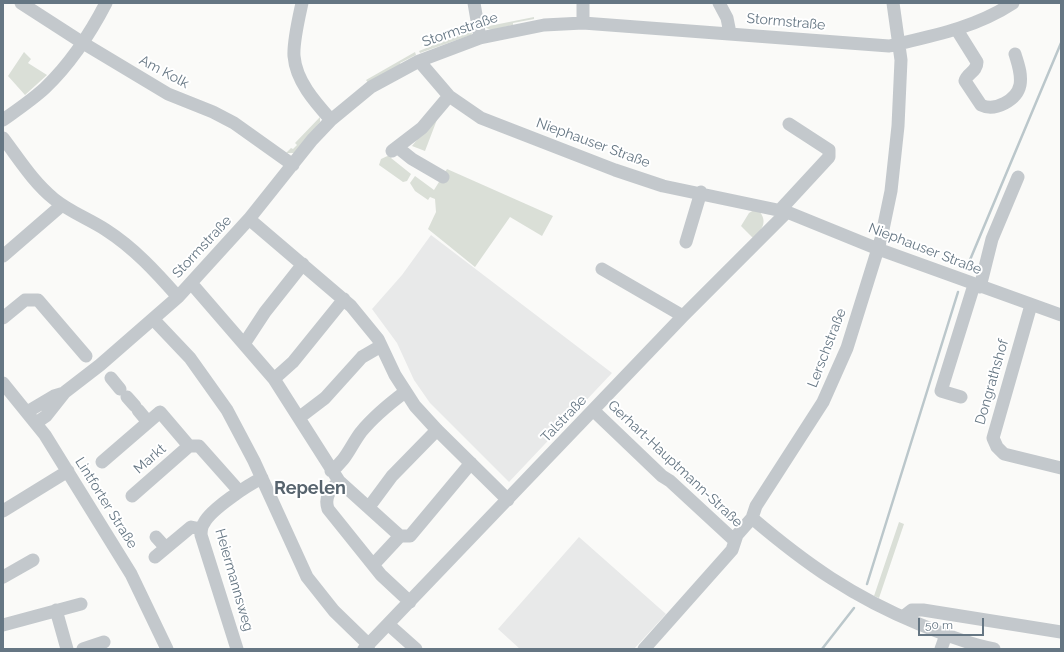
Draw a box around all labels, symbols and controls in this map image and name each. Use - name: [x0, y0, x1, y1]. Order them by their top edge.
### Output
- street label: Stormstraße: [420, 9, 500, 51]
- street label: Stormstraße: [746, 10, 826, 34]
- street label: Am Kolk: [136, 52, 192, 92]
- street label: Niephauser Straße: [534, 115, 652, 171]
- street label: Stormstraße: [169, 212, 235, 282]
- street label: Niephauser Straße: [866, 220, 984, 278]
- street label: Lerschstraße: [804, 306, 850, 390]
- street label: Dongrathshof: [972, 337, 1012, 427]
- street label: Talstraße: [538, 392, 590, 446]
- street label: Gerhart-Hauptmann-Straße: [604, 397, 746, 531]
- street label: Markt: [131, 441, 169, 477]
- street label: Lintforter Straße: [71, 454, 141, 552]
- district label: Repelen: [274, 478, 346, 500]
- street label: Heiermannsweg: [211, 527, 257, 633]
- scale bar: [920, 610, 986, 636]
- text: 50 m: [925, 618, 953, 632]

